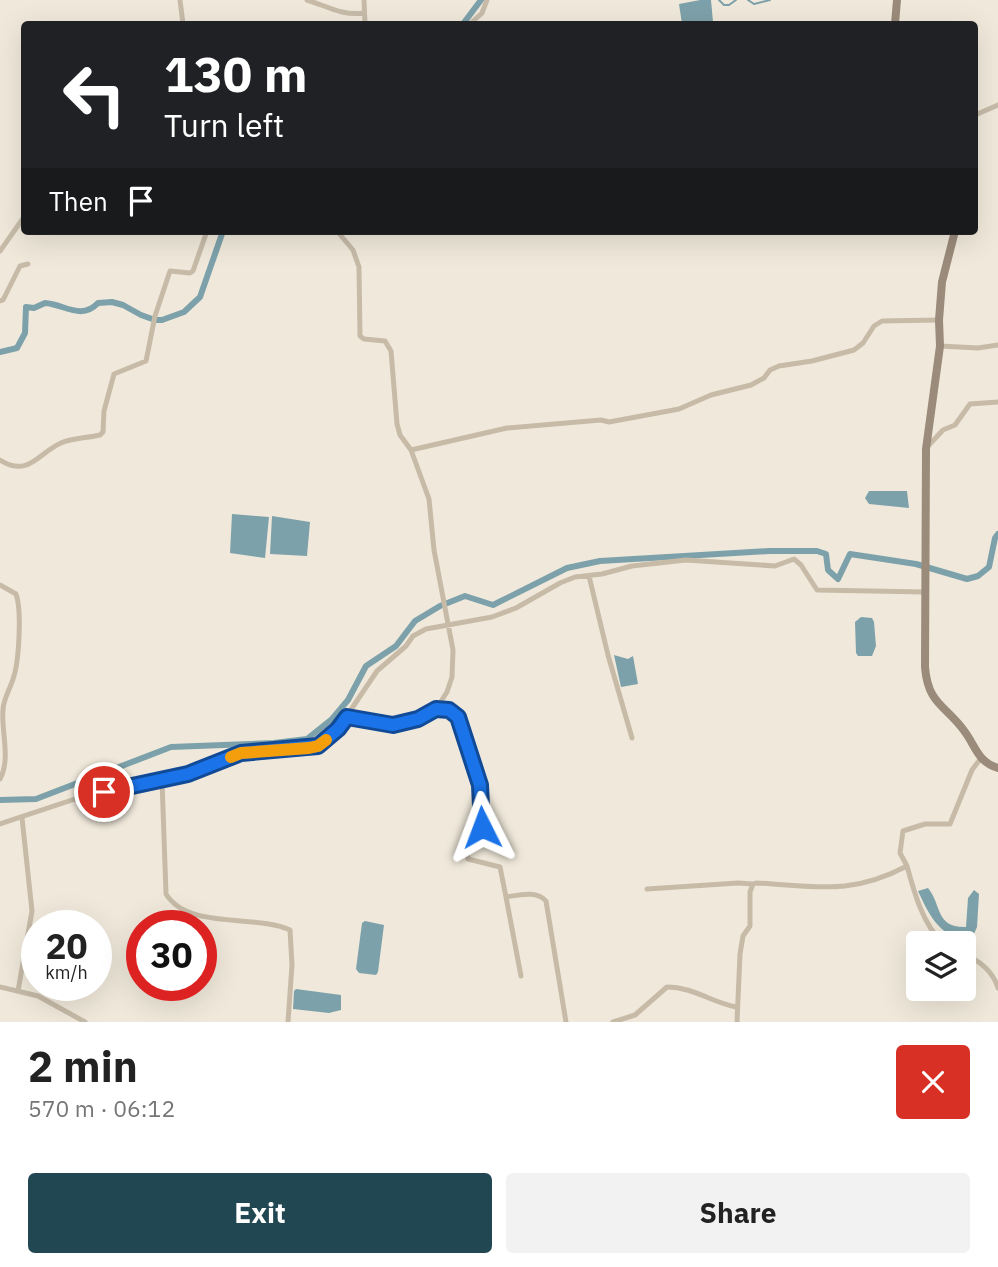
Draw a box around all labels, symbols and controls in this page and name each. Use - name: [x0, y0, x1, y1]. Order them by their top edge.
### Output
- text: 130 m: [164, 42, 308, 105]
- icon: left: [49, 49, 140, 140]
- text: Turn left: [164, 104, 284, 146]
- icon: arrive: [122, 182, 160, 220]
- text: Then: [49, 184, 108, 218]
- pin: [74, 762, 134, 822]
- icon: arrive: [85, 773, 123, 811]
- position arrow: [445, 790, 519, 864]
- speed limit sign: 30: [126, 910, 217, 1001]
- text: 20: [45, 923, 88, 969]
- map controls: [906, 931, 976, 1001]
- button: layers: [906, 931, 976, 1001]
- text: km/h: [45, 961, 88, 984]
- text: 2 min: [28, 1039, 138, 1094]
- button: close: [896, 1045, 970, 1119]
- text: 570 m · 06:12: [28, 1093, 175, 1123]
- button: Exit: [28, 1173, 492, 1253]
- button: Share: [506, 1173, 970, 1253]

